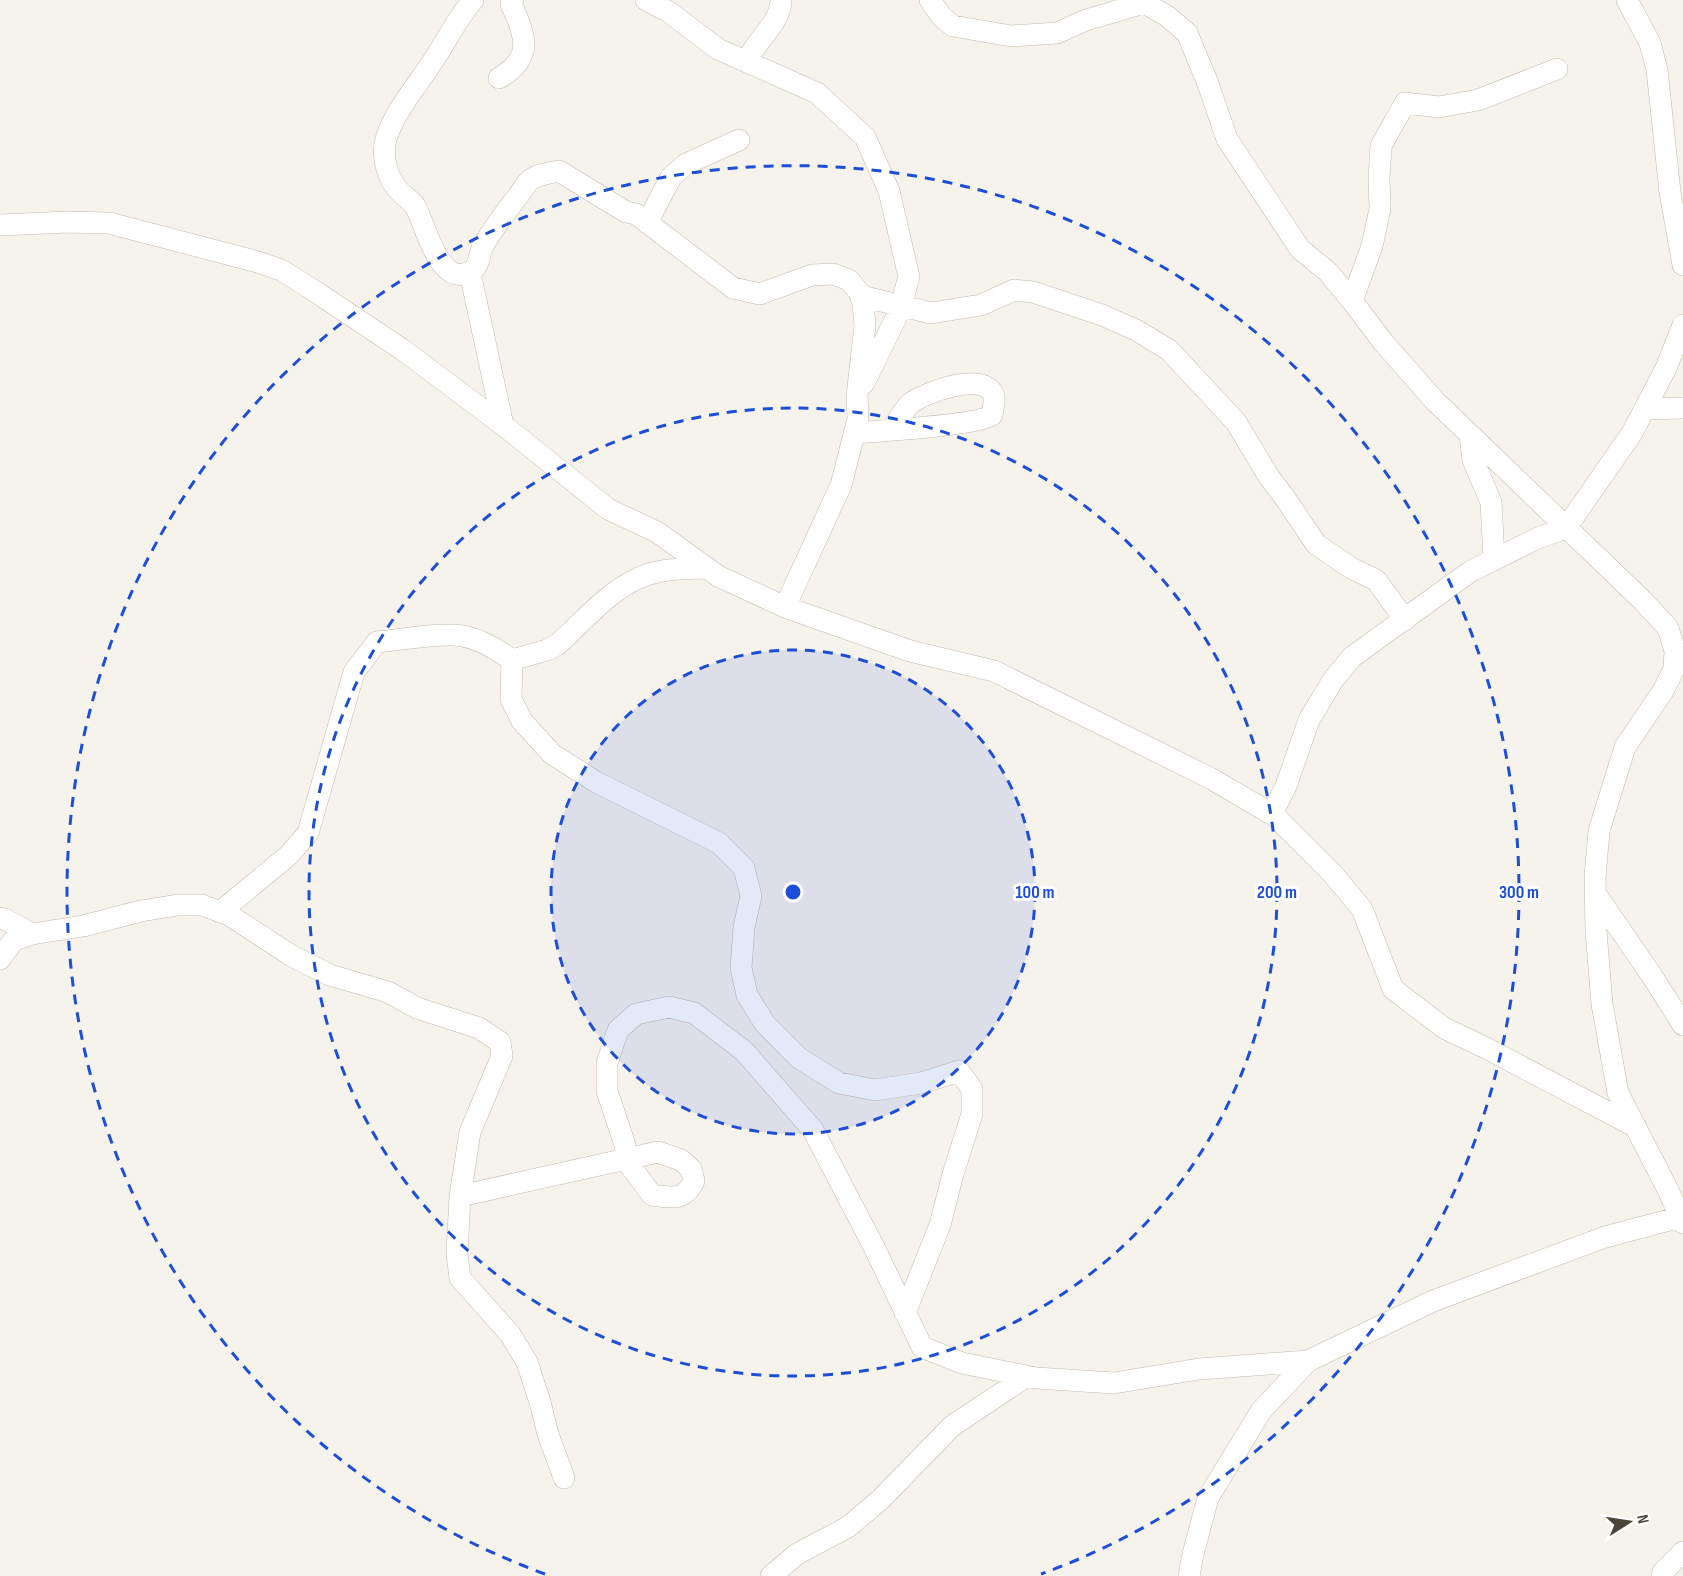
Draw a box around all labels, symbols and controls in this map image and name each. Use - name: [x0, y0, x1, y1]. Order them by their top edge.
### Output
- centre of rings: [783, 882, 803, 902]
- text: 100 m: [1016, 882, 1055, 903]
- text: 200 m: [1257, 882, 1297, 903]
- text: 300 m: [1499, 882, 1539, 903]
- north arrow: [1599, 1492, 1659, 1552]
- text: N: [1632, 1513, 1652, 1525]

